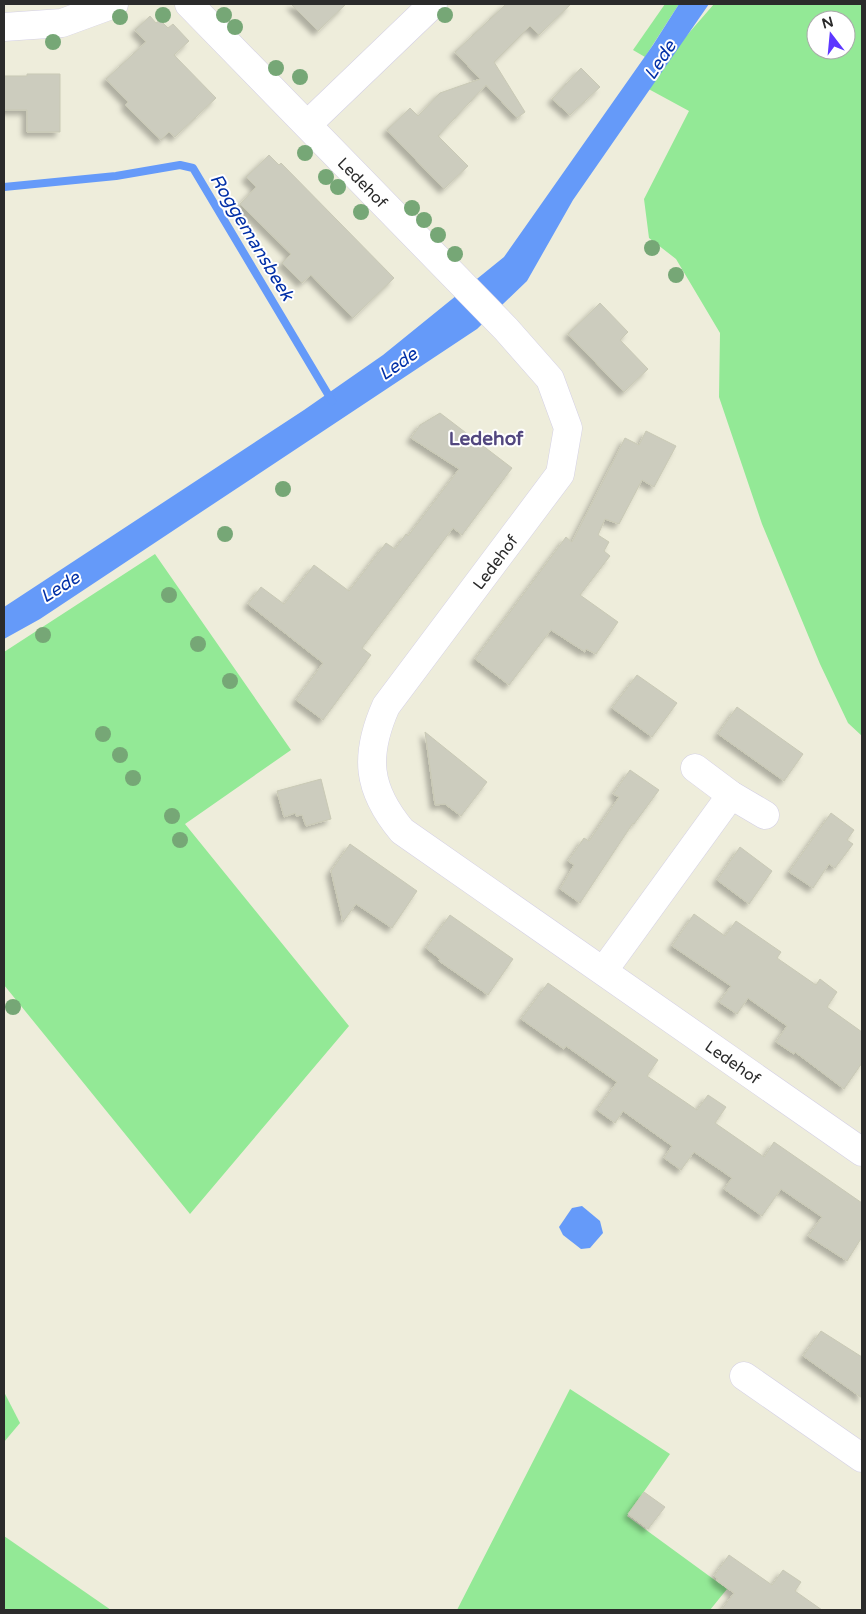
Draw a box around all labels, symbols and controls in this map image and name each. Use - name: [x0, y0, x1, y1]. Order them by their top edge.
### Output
- north arrow: [806, 10, 856, 60]
- text: N: [820, 13, 835, 33]
- water label: Lede: [639, 36, 681, 84]
- street label: Ledehof: [333, 153, 392, 213]
- water label: Roggemansbeek: [205, 169, 299, 306]
- water label: Lede: [374, 342, 422, 385]
- district label: Ledehof: [449, 428, 524, 450]
- street label: Ledehof: [469, 531, 523, 594]
- water label: Lede: [36, 566, 84, 607]
- street label: Ledehof: [701, 1037, 765, 1090]

